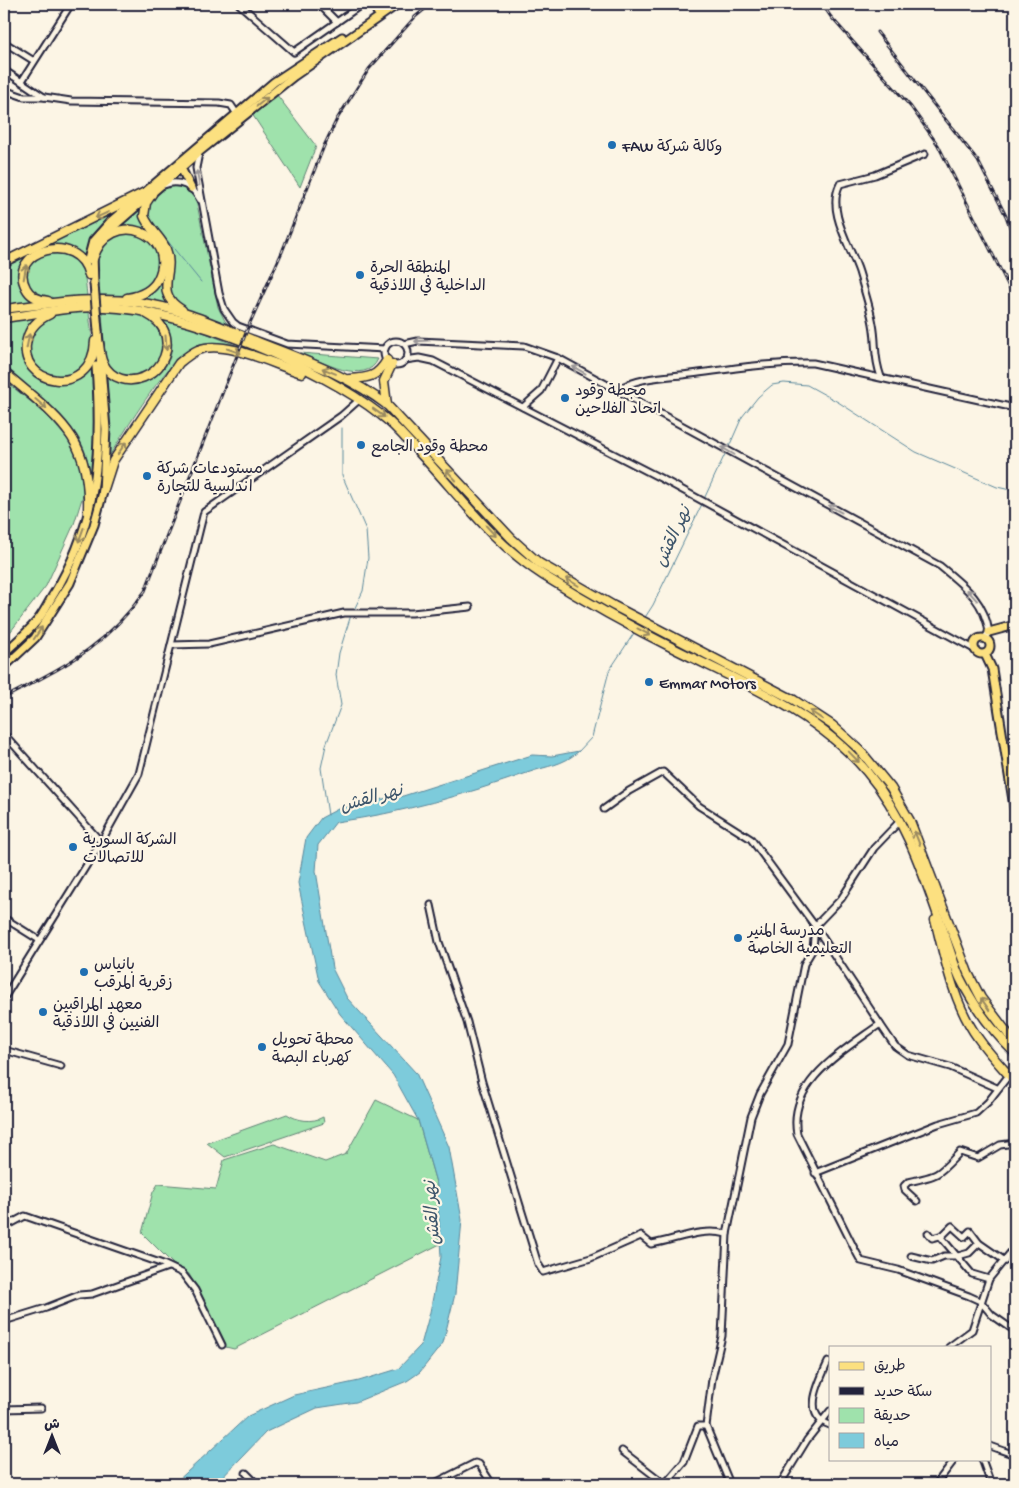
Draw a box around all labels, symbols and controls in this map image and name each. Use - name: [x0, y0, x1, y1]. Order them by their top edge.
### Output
- one-way arrow: [256, 97, 269, 108]
- place label: FAW وكالة شركة: [621, 138, 722, 158]
- marker: FAW وكالة شركة: [606, 139, 618, 151]
- one-way arrow: [192, 170, 202, 186]
- one-way arrow: [95, 211, 110, 220]
- place label: المنطقة الحرة الداخلية في اللاذقية: [370, 259, 486, 297]
- one-way arrow: [20, 264, 30, 280]
- marker: المنطقة الحرة الداخلية في اللاذقية: [354, 269, 366, 281]
- one-way arrow: [23, 334, 33, 350]
- one-way arrow: [161, 334, 170, 350]
- one-way arrow: [415, 337, 431, 346]
- one-way arrow: [226, 346, 242, 356]
- one-way arrow: [322, 365, 337, 375]
- one-way arrow: [572, 365, 587, 375]
- place label: مجطة وقود اتحاد الفلاحين: [575, 382, 661, 420]
- marker: مجطة وقود اتحاد الفلاحين: [559, 392, 571, 404]
- one-way arrow: [34, 398, 47, 410]
- one-way arrow: [372, 408, 385, 419]
- place label: محطة وقود الجامع: [371, 438, 488, 458]
- marker: محطة وقود الجامع: [355, 439, 367, 451]
- one-way arrow: [117, 441, 127, 455]
- one-way arrow: [721, 445, 735, 455]
- place label: مستودعات شركة اندلسية للتجارة: [157, 460, 263, 498]
- one-way arrow: [445, 468, 457, 481]
- marker: مستودعات شركة اندلسية للتجارة: [141, 470, 153, 482]
- water label: نهر القش: [650, 501, 698, 571]
- one-way arrow: [829, 504, 843, 514]
- one-way arrow: [485, 524, 497, 537]
- one-way arrow: [76, 526, 85, 542]
- one-way arrow: [564, 577, 579, 587]
- one-way arrow: [966, 589, 978, 602]
- one-way arrow: [33, 626, 43, 640]
- one-way arrow: [636, 627, 651, 637]
- marker: Emmar Motors: [643, 676, 655, 688]
- place label: Emmar Motors: [659, 676, 757, 695]
- one-way arrow: [809, 710, 823, 720]
- one-way arrow: [848, 751, 860, 764]
- water label: نهر القش: [338, 779, 408, 818]
- place label: الشركة السورية للاتصالات: [83, 831, 177, 869]
- one-way arrow: [912, 831, 921, 847]
- marker: الشركة السورية للاتصالات: [67, 841, 79, 853]
- place label: مدرسة المنير التعليمية الخاصة: [746, 922, 852, 960]
- marker: مدرسة المنير التعليمية الخاصة: [732, 932, 744, 944]
- place label: بانياس زقرية المرقب: [94, 957, 173, 994]
- marker: بانياس زقرية المرقب: [78, 966, 90, 978]
- place label: معهد المراقبين الفنيين في اللاذقية: [53, 997, 159, 1034]
- one-way arrow: [980, 998, 990, 1012]
- marker: معهد المراقبين الفنيين في اللاذقية: [37, 1006, 49, 1018]
- place label: محطة تحويل كهرباء البصة: [272, 1031, 354, 1069]
- marker: محطة تحويل كهرباء البصة: [256, 1041, 268, 1053]
- water label: نهر القش: [420, 1178, 446, 1246]
- legend: [829, 1346, 992, 1460]
- text: طريق: [874, 1358, 906, 1376]
- text: سكة حديد: [874, 1384, 932, 1402]
- text: حديقة: [874, 1408, 911, 1426]
- north arrow: [28, 1410, 78, 1460]
- text: ش: [44, 1417, 60, 1434]
- text: مياه: [874, 1434, 899, 1452]

